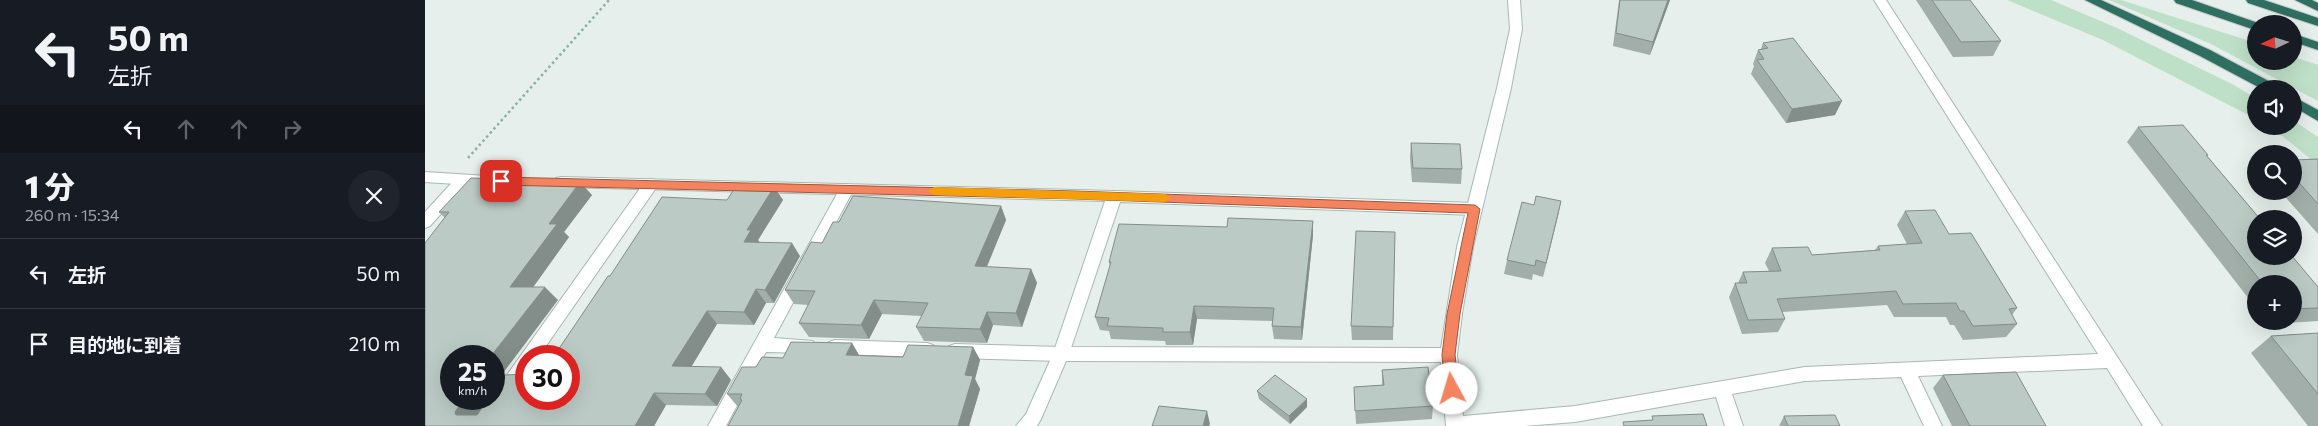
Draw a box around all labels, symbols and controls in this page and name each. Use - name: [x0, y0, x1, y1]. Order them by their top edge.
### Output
- text: 50 m: [108, 15, 189, 58]
- north arrow: [2247, 15, 2303, 70]
- map controls: [2247, 15, 2302, 330]
- icon: left: [25, 20, 90, 85]
- text: 左折: [108, 62, 152, 89]
- button: sound: [2247, 80, 2302, 135]
- icon: left: [119, 115, 147, 143]
- icon: ahead: [172, 115, 200, 143]
- icon: ahead: [225, 115, 253, 143]
- icon: right: [278, 115, 306, 143]
- button: search: [2247, 145, 2302, 200]
- pin: [480, 160, 522, 202]
- text: 1 分: [25, 167, 75, 204]
- icon: arrive: [487, 167, 515, 195]
- button: close: [348, 170, 400, 222]
- text: 260 m · 15:34: [25, 205, 119, 224]
- button: layers: [2247, 210, 2302, 265]
- icon: left: [25, 260, 53, 288]
- text: 50 m: [356, 262, 400, 285]
- text: 左折: [68, 263, 106, 286]
- button: +: [2247, 275, 2302, 330]
- icon: arrive: [25, 330, 53, 358]
- text: 210 m: [349, 332, 400, 355]
- text: 目的地に到着: [68, 333, 182, 356]
- speed limit sign: 30: [515, 345, 580, 410]
- text: 25: [458, 356, 487, 386]
- position arrow: [1425, 362, 1477, 414]
- text: km/h: [458, 383, 487, 397]

